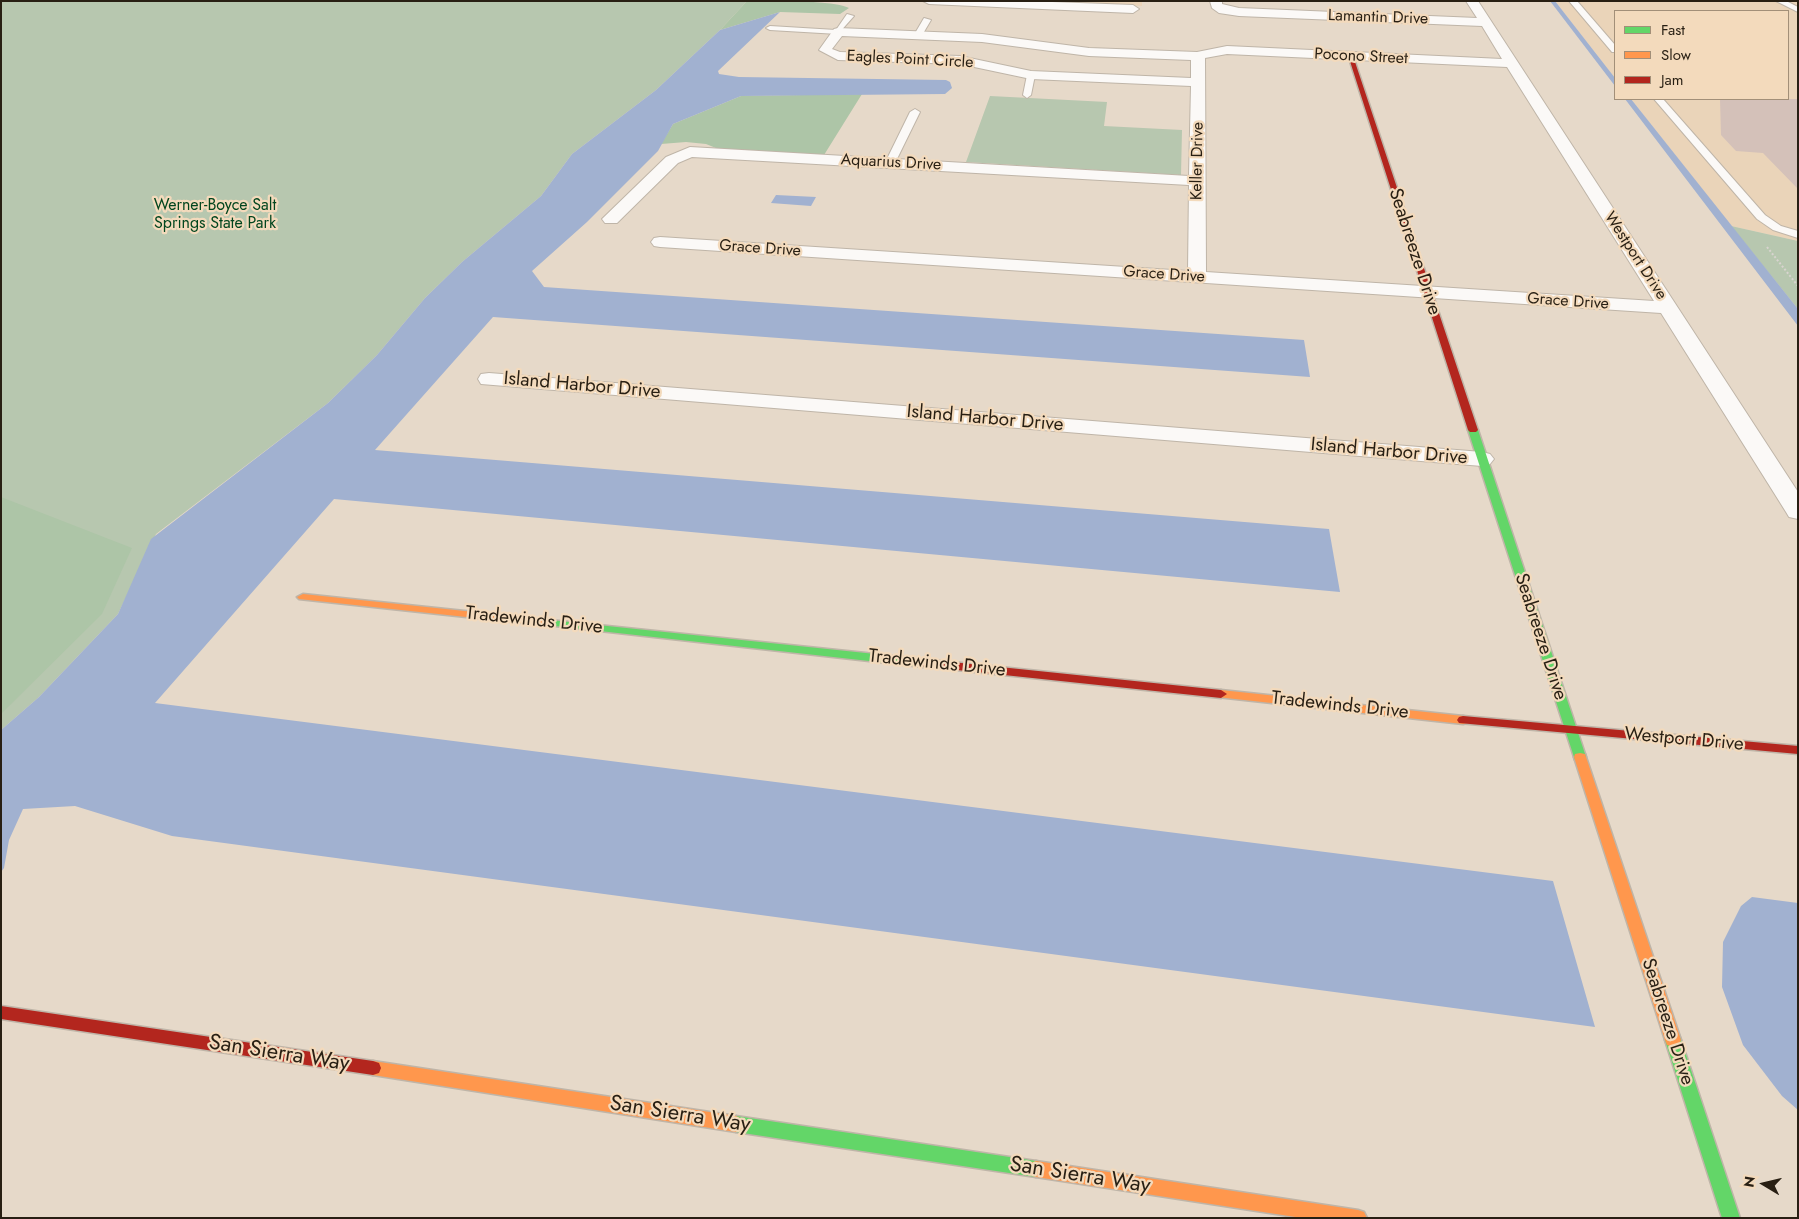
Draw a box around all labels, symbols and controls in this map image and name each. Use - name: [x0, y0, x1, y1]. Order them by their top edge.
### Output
- street label: Lamantin Drive: [1328, 7, 1428, 29]
- legend: [1614, 10, 1789, 100]
- text: Fast: [1661, 19, 1685, 41]
- text: Slow: [1661, 44, 1691, 66]
- street label: Pocono Street: [1314, 45, 1408, 69]
- street label: Eagles Point Circle: [846, 47, 974, 73]
- text: Jam: [1661, 69, 1684, 91]
- street label: Keller Drive: [1188, 122, 1208, 200]
- street label: Aquarius Drive: [840, 151, 942, 175]
- street label: Seabreeze Drive: [1383, 186, 1445, 318]
- park label: Werner-Boyce Salt Springs State Park: [154, 196, 276, 234]
- street label: Westport Drive: [1600, 209, 1670, 303]
- street label: Grace Drive: [719, 237, 801, 261]
- street label: Grace Drive: [1123, 263, 1205, 287]
- street label: Grace Drive: [1527, 290, 1609, 314]
- street label: Island Harbor Drive: [503, 368, 661, 404]
- street label: Island Harbor Drive: [906, 401, 1064, 437]
- street label: Island Harbor Drive: [1310, 434, 1468, 470]
- street label: Seabreeze Drive: [1509, 571, 1571, 703]
- street label: Tradewinds Drive: [464, 602, 604, 640]
- street label: Tradewinds Drive: [867, 645, 1007, 683]
- street label: Tradewinds Drive: [1270, 687, 1410, 725]
- street label: Westport Drive: [1623, 723, 1745, 757]
- street label: Seabreeze Drive: [1636, 956, 1698, 1088]
- street label: San Sierra Way: [207, 1030, 351, 1078]
- street label: San Sierra Way: [608, 1091, 752, 1139]
- street label: San Sierra Way: [1008, 1152, 1152, 1200]
- north arrow: [1739, 1159, 1789, 1209]
- text: N: [1738, 1175, 1760, 1189]

